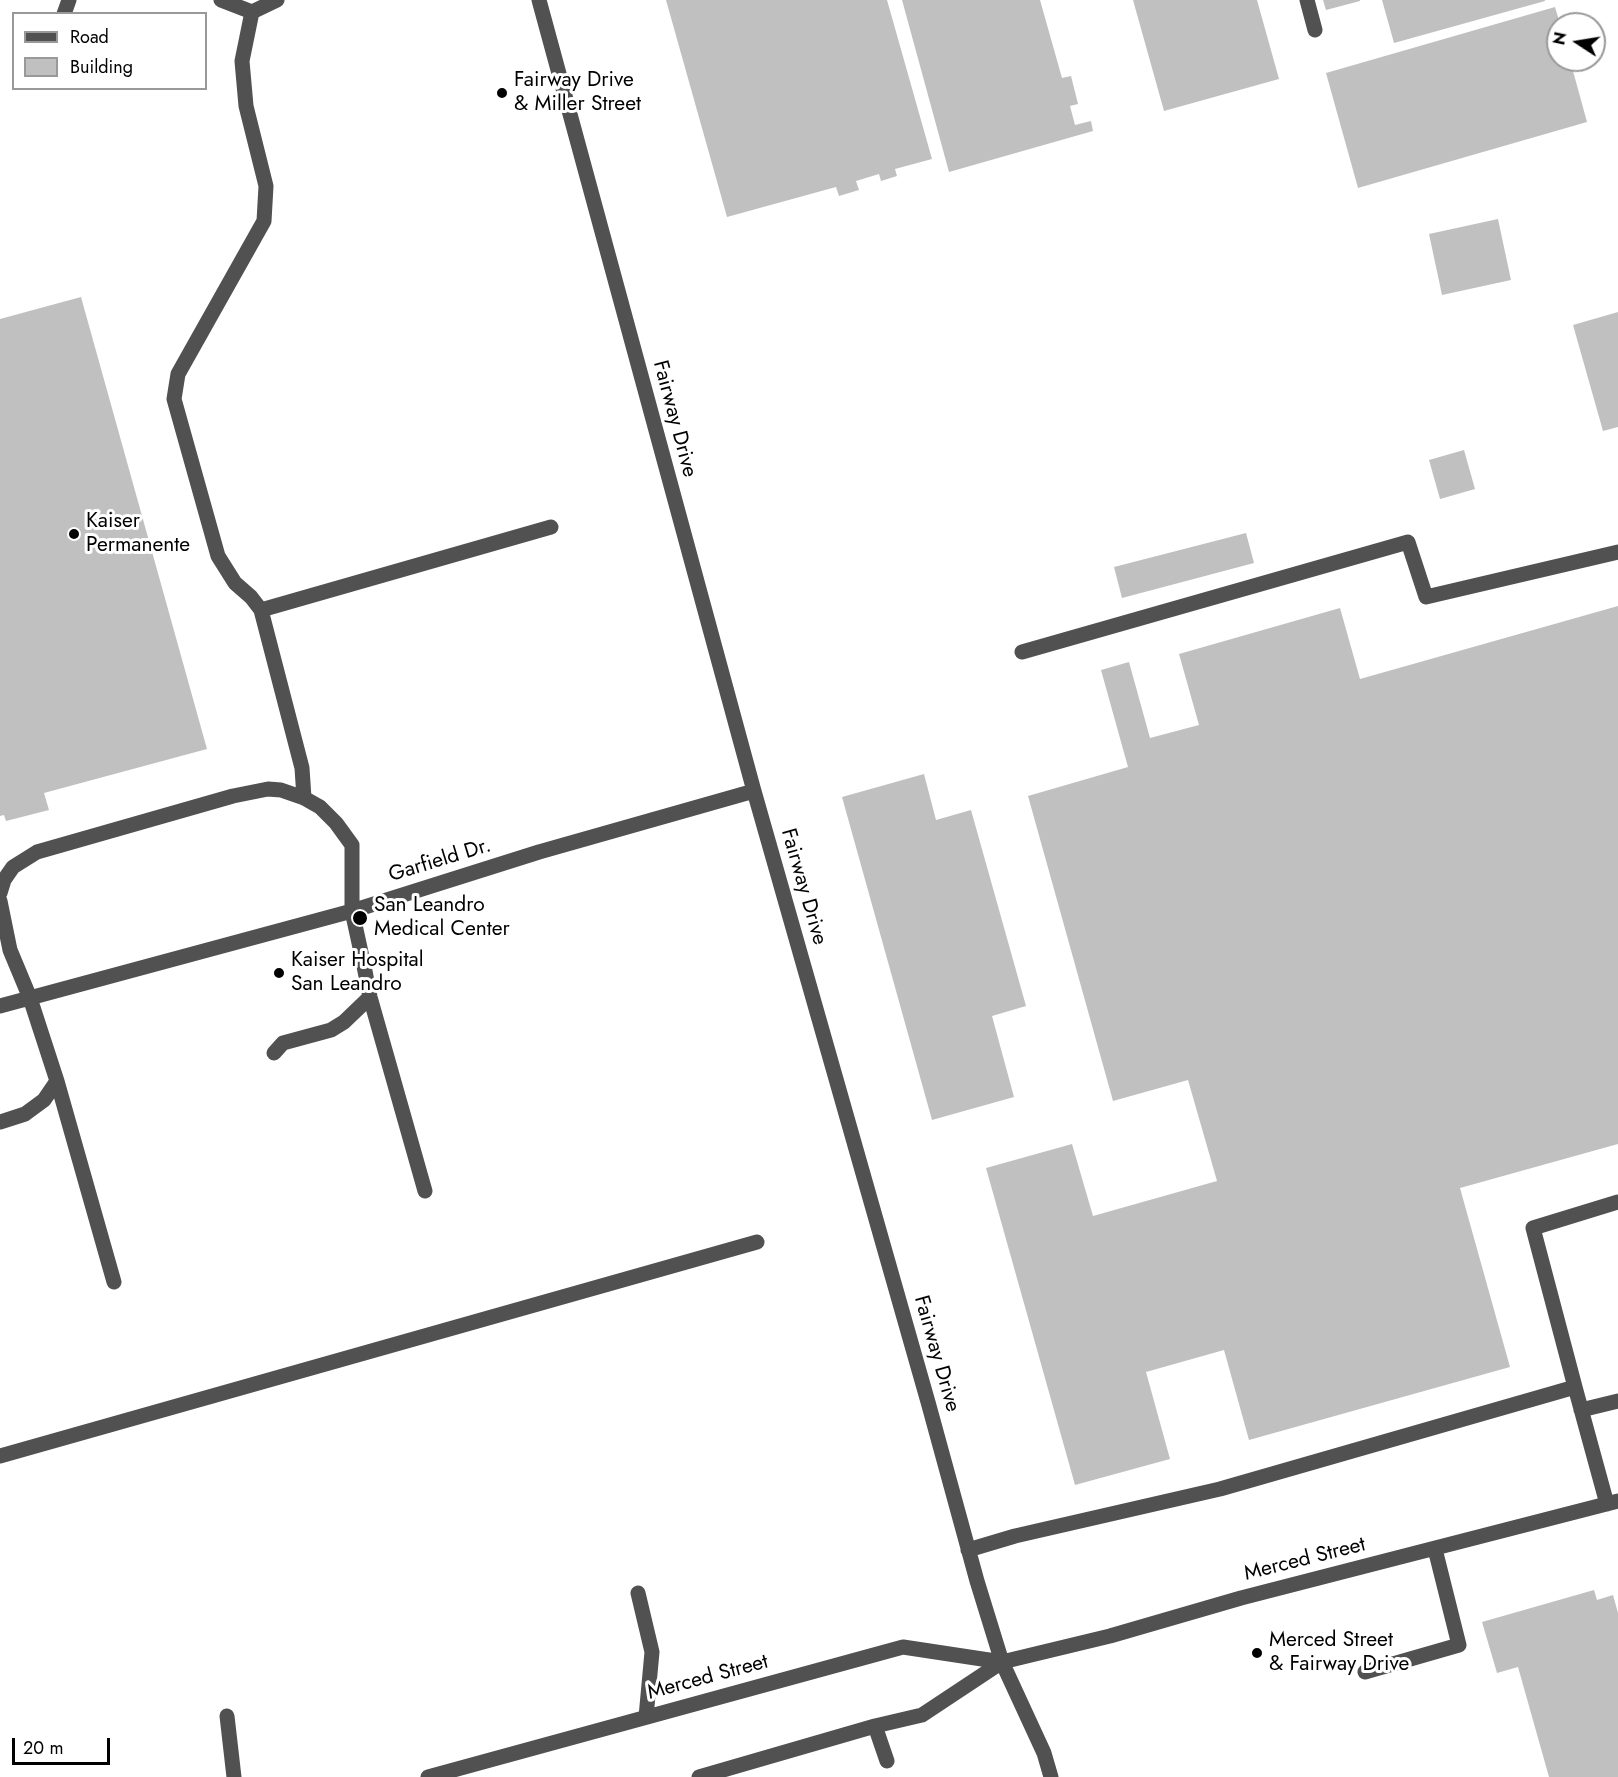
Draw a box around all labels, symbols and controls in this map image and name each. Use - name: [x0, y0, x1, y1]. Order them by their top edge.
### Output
- legend: [12, 12, 207, 90]
- north arrow: [1546, 12, 1606, 72]
- text: Road: [70, 24, 109, 50]
- text: N: [1547, 30, 1572, 47]
- text: Building: [70, 54, 133, 80]
- place label: Fairway Drive & Miller Street: [514, 68, 641, 118]
- marker: Fairway Drive & Miller Street: [495, 86, 509, 100]
- street label: Fairway Drive: [646, 358, 702, 480]
- place label: Kaiser Permanente: [86, 509, 190, 559]
- marker: Kaiser Permanente: [67, 527, 81, 541]
- street label: Fairway Drive: [774, 826, 832, 948]
- street label: Garfield Dr.: [386, 834, 494, 888]
- place label: San Leandro Medical Center: [374, 893, 510, 943]
- marker: San Leandro Medical Center: [351, 909, 369, 927]
- place label: Kaiser Hospital San Leandro: [291, 948, 424, 998]
- marker: Kaiser Hospital San Leandro: [272, 966, 286, 980]
- street label: Fairway Drive: [907, 1293, 965, 1415]
- street label: Merced Street: [1242, 1533, 1368, 1587]
- place label: Merced Street & Fairway Drive: [1269, 1628, 1409, 1678]
- marker: Merced Street & Fairway Drive: [1250, 1646, 1264, 1660]
- street label: Merced Street: [645, 1650, 771, 1706]
- scale bar: [15, 1726, 112, 1764]
- text: 20 m: [23, 1735, 63, 1761]

